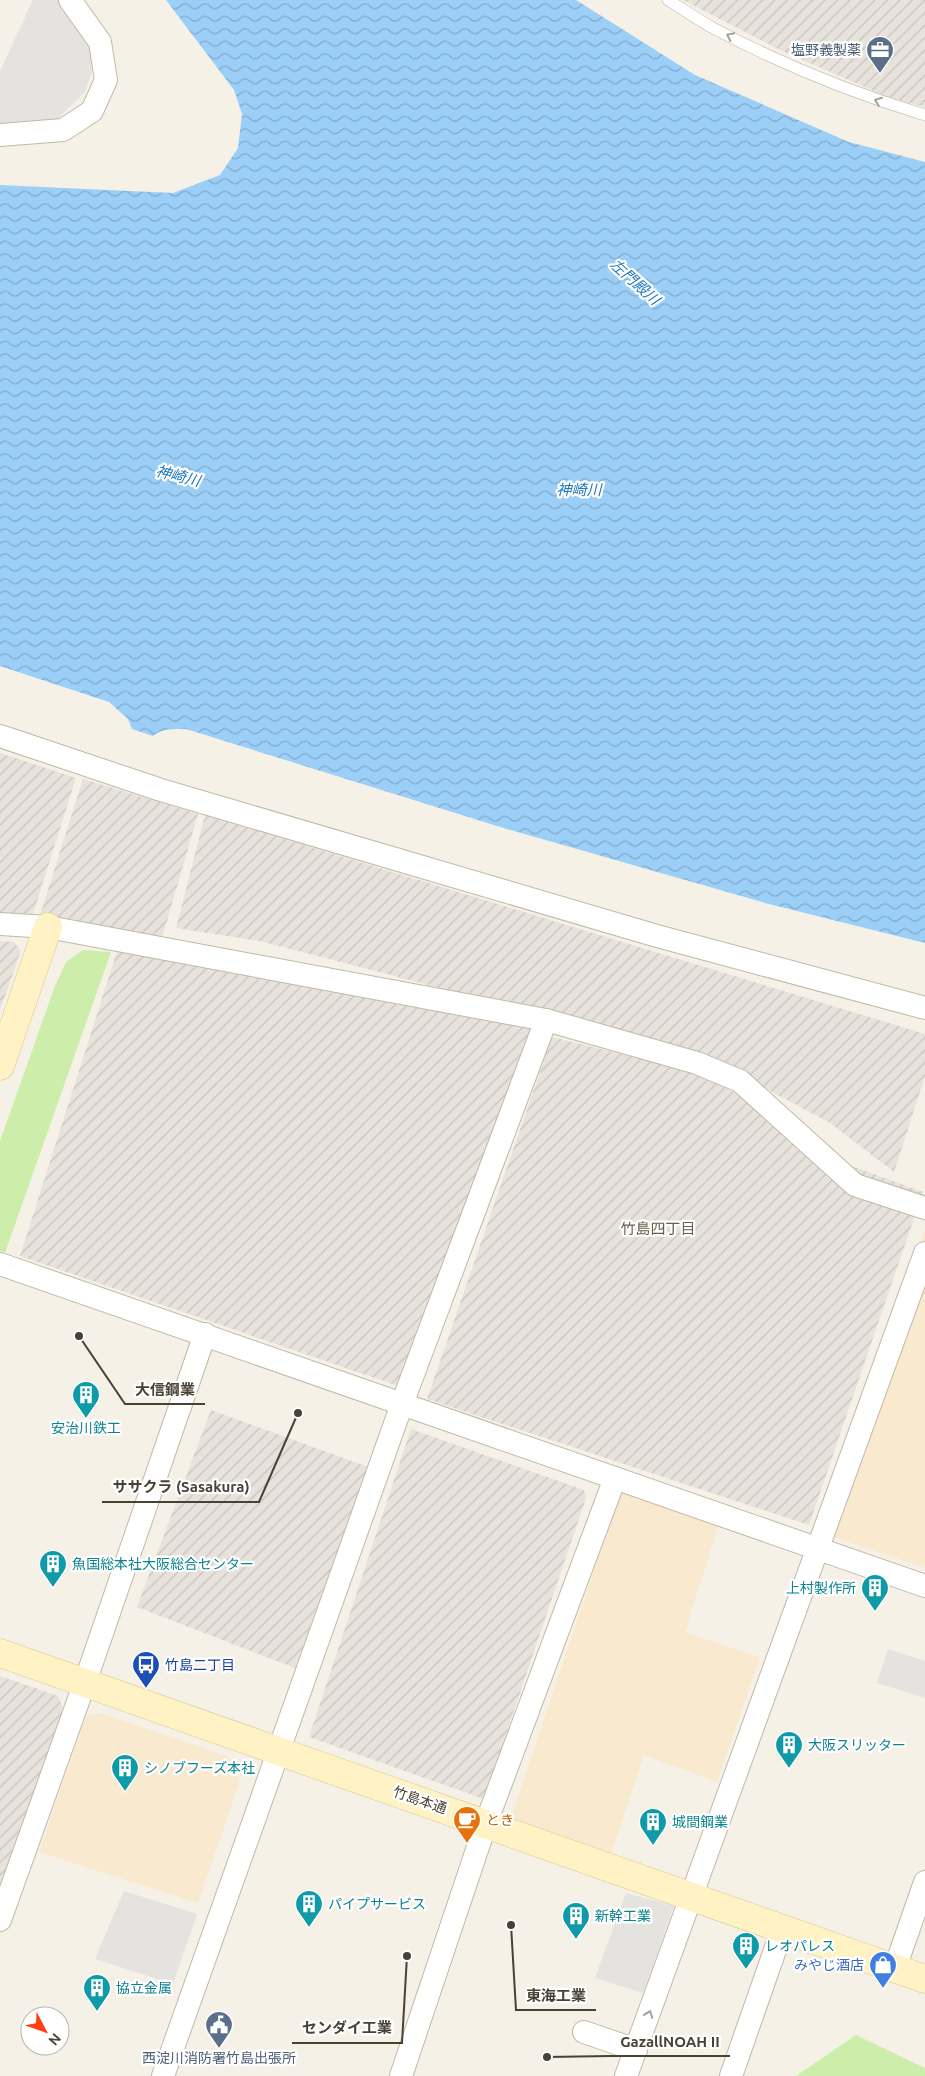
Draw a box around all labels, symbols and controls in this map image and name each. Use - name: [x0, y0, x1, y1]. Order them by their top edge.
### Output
- one-way arrow: [726, 32, 735, 42]
- office icon: 塩野義製薬: [865, 35, 895, 74]
- place label: 塩野義製薬: [791, 42, 861, 58]
- one-way arrow: [875, 97, 883, 107]
- water label: 左門殿川: [607, 255, 665, 309]
- water label: 神崎川: [154, 462, 204, 490]
- water label: 神崎川: [556, 481, 603, 498]
- district label: 竹島四丁目: [620, 1220, 696, 1237]
- callout: 大信鋼業: [125, 1374, 205, 1404]
- building icon: 安治川鉄工: [71, 1380, 101, 1419]
- text: 大信鋼業: [135, 1381, 195, 1398]
- place label: 安治川鉄工: [51, 1420, 121, 1436]
- callout: ササクラ (Sasakura): [102, 1472, 259, 1502]
- text: ササクラ (Sasakura): [112, 1478, 250, 1495]
- building icon: 魚国総本社大阪総合センター: [38, 1549, 68, 1588]
- place label: 魚国総本社大阪総合センター: [72, 1556, 254, 1572]
- building icon: 上村製作所: [860, 1573, 890, 1612]
- place label: 上村製作所: [786, 1580, 856, 1596]
- bus stop icon: 竹島二丁目: [131, 1650, 161, 1689]
- place label: 竹島二丁目: [165, 1657, 235, 1673]
- building icon: 大阪スリッター: [774, 1730, 804, 1769]
- place label: 大阪スリッター: [808, 1737, 906, 1753]
- building icon: シノブフーズ本社: [110, 1753, 140, 1792]
- place label: シノブフーズ本社: [144, 1760, 255, 1776]
- street label: 竹島本通: [391, 1783, 449, 1817]
- cafe icon: とき: [452, 1805, 482, 1844]
- building icon: 城間鋼業: [638, 1807, 668, 1846]
- place label: とき: [486, 1812, 514, 1828]
- place label: 城間鋼業: [672, 1814, 728, 1830]
- building icon: パイプサービス: [294, 1889, 324, 1928]
- place label: パイプサービス: [328, 1896, 426, 1912]
- building icon: 新幹工業: [561, 1901, 591, 1940]
- place label: 新幹工業: [595, 1908, 651, 1924]
- building icon: レオパレス: [731, 1931, 761, 1970]
- place label: レオパレス: [765, 1938, 835, 1954]
- shop icon: みやじ酒店: [868, 1950, 898, 1989]
- place label: みやじ酒店: [794, 1957, 864, 1973]
- building icon: 協立金属: [82, 1973, 112, 2012]
- place label: 協立金属: [116, 1980, 172, 1996]
- callout: 東海工業: [516, 1980, 596, 2010]
- text: 東海工業: [526, 1987, 586, 2004]
- north arrow: [20, 2006, 70, 2056]
- public building icon: 西淀川消防署竹島出張所: [204, 2010, 234, 2049]
- one-way arrow: [643, 2010, 653, 2019]
- callout: センダイ工業: [292, 2013, 402, 2043]
- text: センダイ工業: [302, 2019, 392, 2036]
- callout: GazallNOAH II: [610, 2026, 730, 2056]
- text: N: [45, 2030, 64, 2049]
- text: GazallNOAH II: [620, 2033, 720, 2050]
- place label: 西淀川消防署竹島出張所: [142, 2050, 296, 2066]

